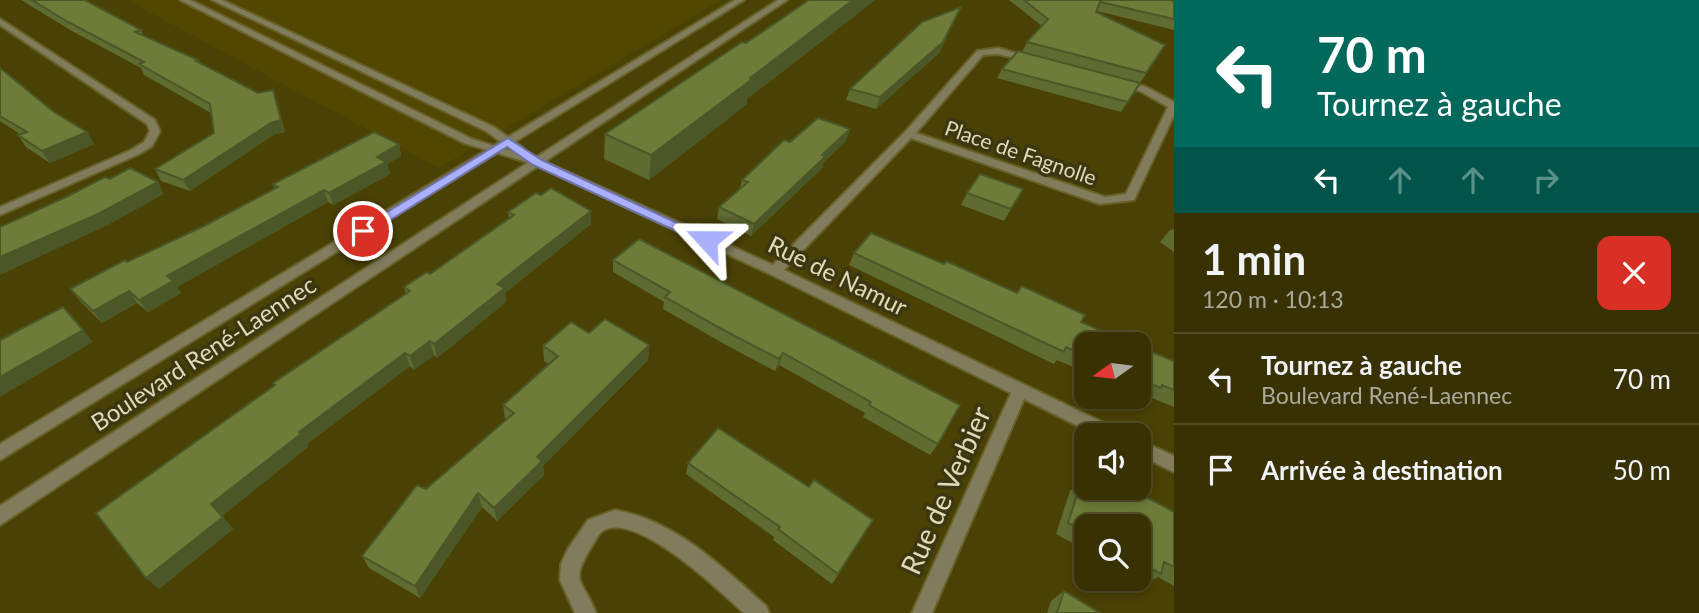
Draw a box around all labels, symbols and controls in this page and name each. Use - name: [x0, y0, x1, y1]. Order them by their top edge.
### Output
- text: 70 m: [1317, 25, 1427, 83]
- icon: left: [1202, 28, 1293, 119]
- text: Tournez à gauche: [1317, 84, 1562, 123]
- street label: Place de Fagnolle: [942, 114, 1100, 190]
- icon: left: [1308, 161, 1346, 199]
- icon: ahead: [1381, 161, 1419, 199]
- icon: ahead: [1454, 161, 1492, 199]
- icon: right: [1527, 161, 1565, 199]
- pin: [333, 201, 393, 261]
- position arrow: [670, 203, 744, 277]
- icon: arrive: [344, 212, 382, 250]
- street label: Rue de Namur: [764, 229, 912, 321]
- text: 1 min: [1202, 234, 1306, 284]
- button: close: [1597, 236, 1671, 310]
- street label: Boulevard René-Laennec: [85, 269, 321, 437]
- text: 120 m · 10:13: [1202, 285, 1344, 313]
- north arrow: [1074, 332, 1152, 410]
- map controls: [1074, 332, 1151, 591]
- text: Tournez à gauche: [1261, 349, 1462, 381]
- icon: left: [1202, 360, 1240, 398]
- text: 70 m: [1613, 363, 1671, 395]
- text: Boulevard René-Laennec: [1261, 381, 1512, 409]
- street label: Rue de Verbier: [893, 401, 997, 579]
- button: sound: [1074, 423, 1151, 500]
- icon: arrive: [1202, 451, 1240, 489]
- text: Arrivée à destination: [1261, 454, 1503, 486]
- text: 50 m: [1613, 454, 1671, 486]
- button: search: [1074, 514, 1151, 591]

